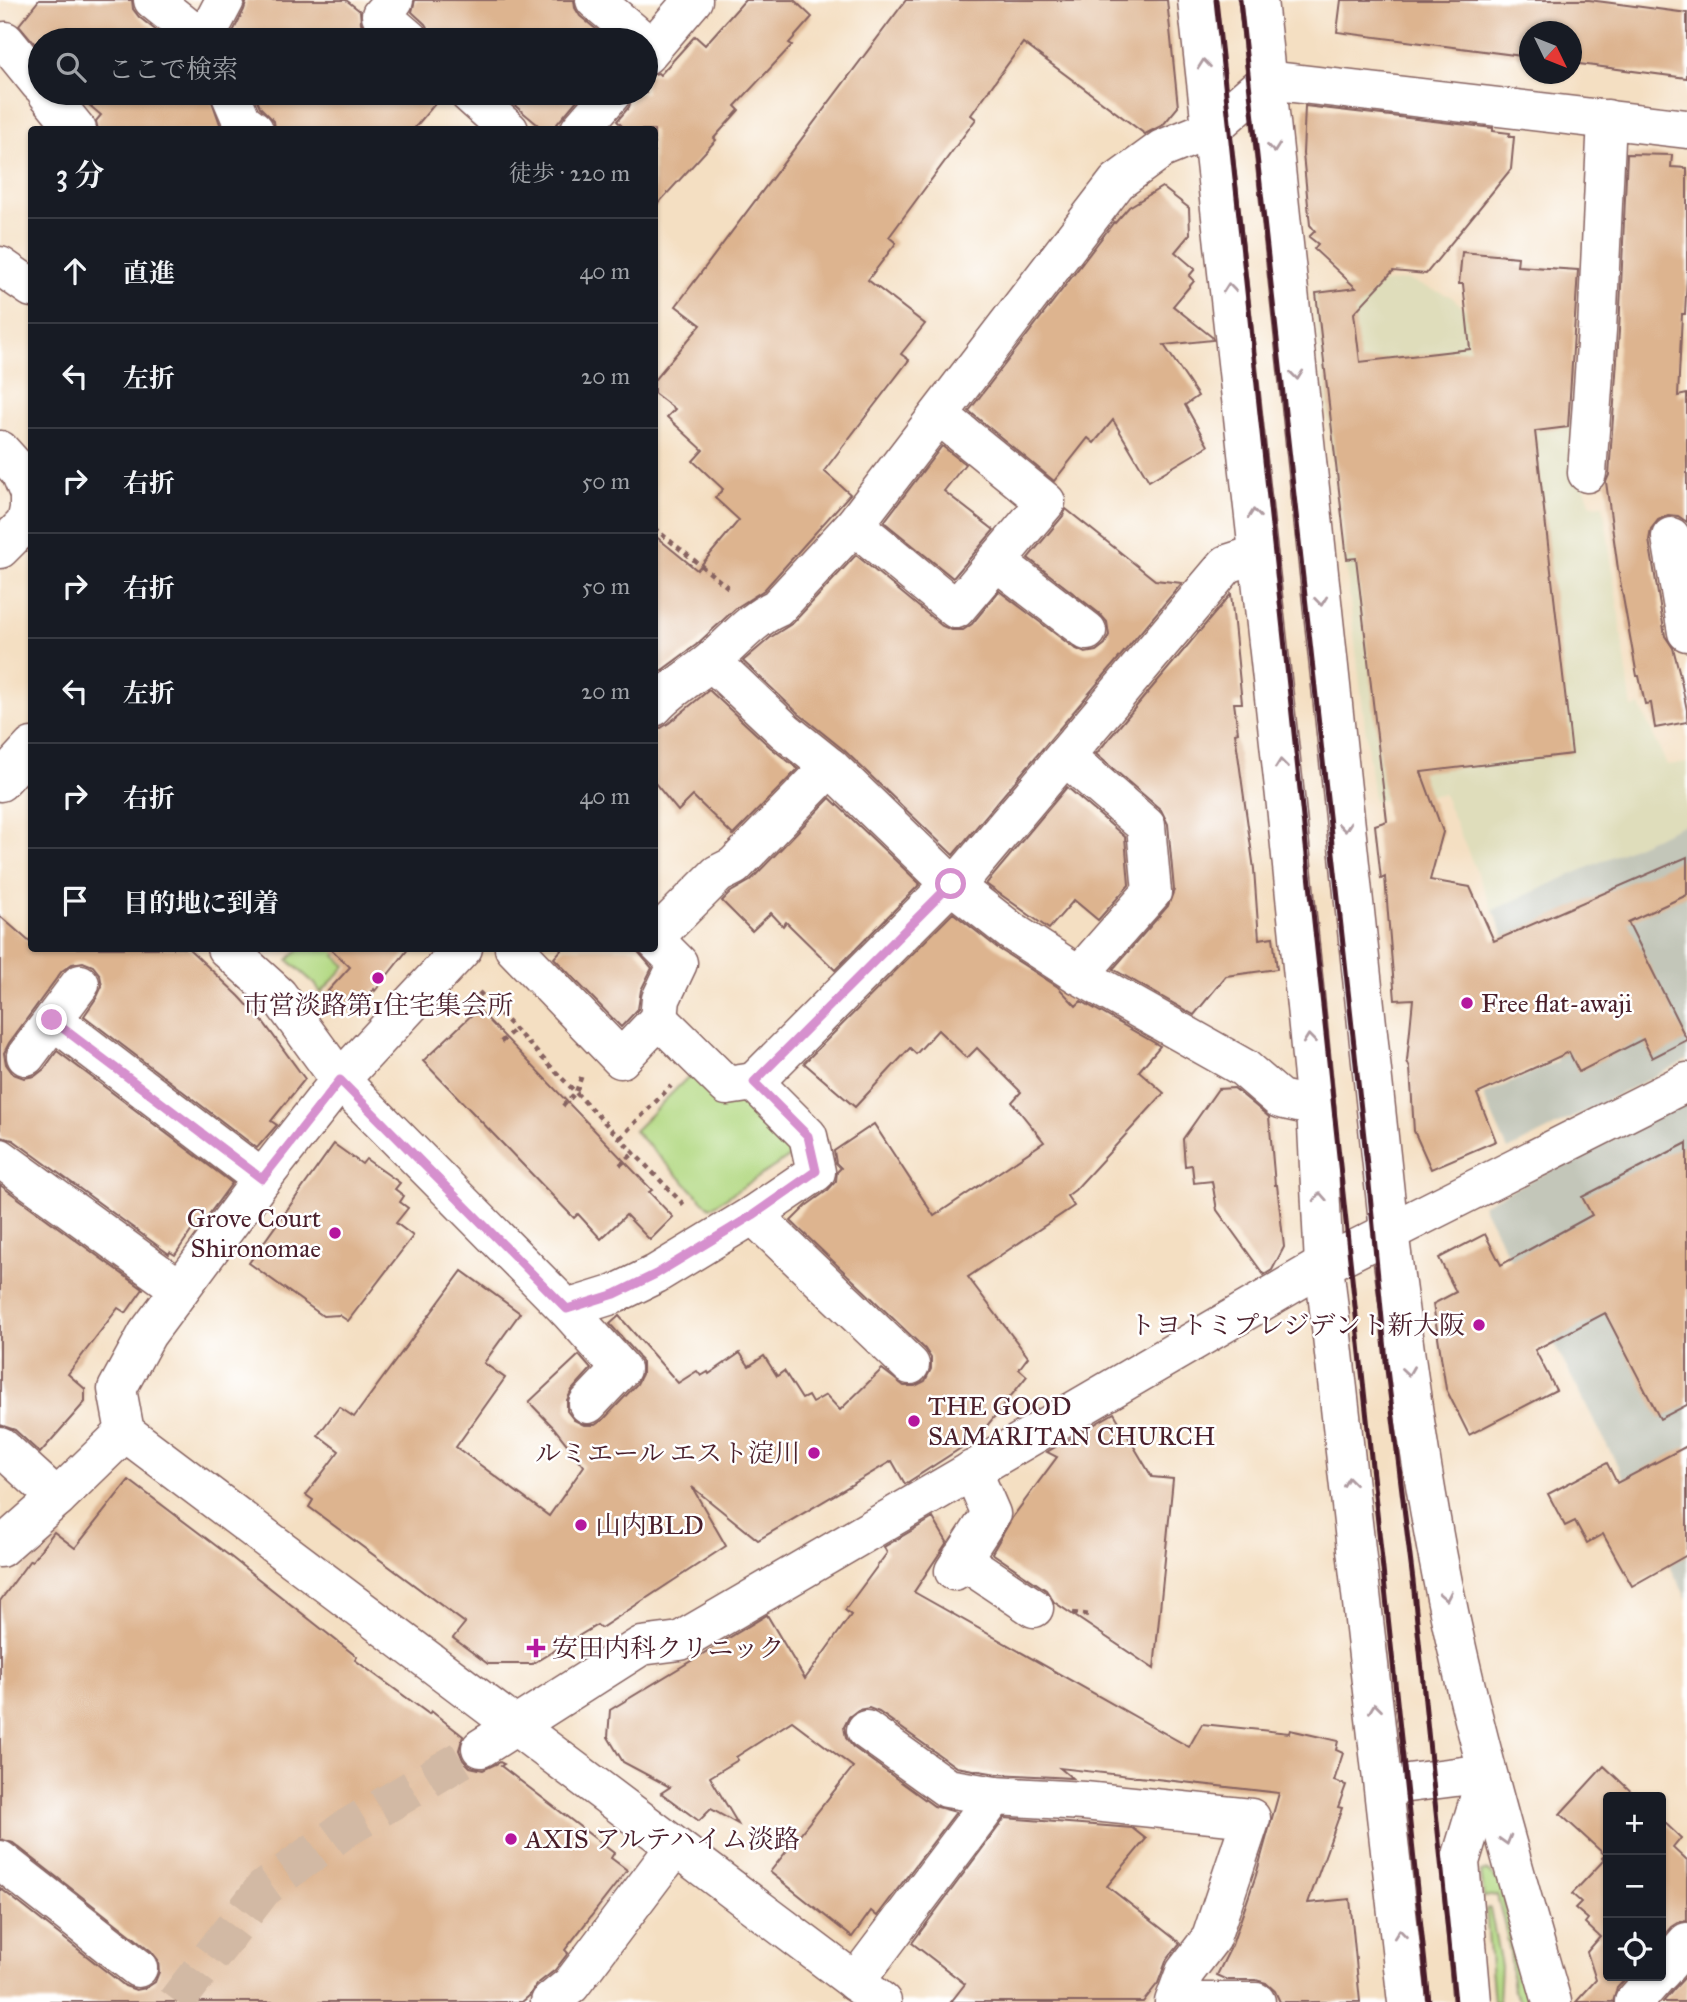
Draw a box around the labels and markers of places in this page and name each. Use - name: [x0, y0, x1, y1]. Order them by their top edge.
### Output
- marker: 市営淡路第1住宅集会所: [370, 970, 386, 986]
- place label: Free flat-awaji: [1481, 987, 1632, 1019]
- place label: 市営淡路第1住宅集会所: [243, 989, 513, 1021]
- marker: Free flat-awaji: [1459, 995, 1475, 1011]
- place label: Grove Court Shironomae: [187, 1202, 321, 1264]
- marker: Grove Court Shironomae: [327, 1225, 343, 1241]
- place label: トヨトミプレジデント新大阪: [1129, 1309, 1465, 1341]
- marker: トヨトミプレジデント新大阪: [1471, 1317, 1487, 1333]
- place label: THE GOOD SAMARITAN CHURCH: [928, 1390, 1215, 1452]
- marker: THE GOOD SAMARITAN CHURCH: [906, 1413, 922, 1429]
- place label: ルミエール エスト淀川: [535, 1437, 800, 1469]
- marker: ルミエール エスト淀川: [806, 1445, 822, 1461]
- place label: 山内BLD: [595, 1509, 704, 1541]
- marker: 山内BLD: [573, 1517, 589, 1533]
- place label: 安田内科クリニック: [552, 1632, 784, 1664]
- marker: 安田内科クリニック: [526, 1638, 546, 1658]
- place label: AXIS アルテハイム淡路: [524, 1823, 800, 1855]
- marker: AXIS アルテハイム淡路: [503, 1831, 519, 1847]

